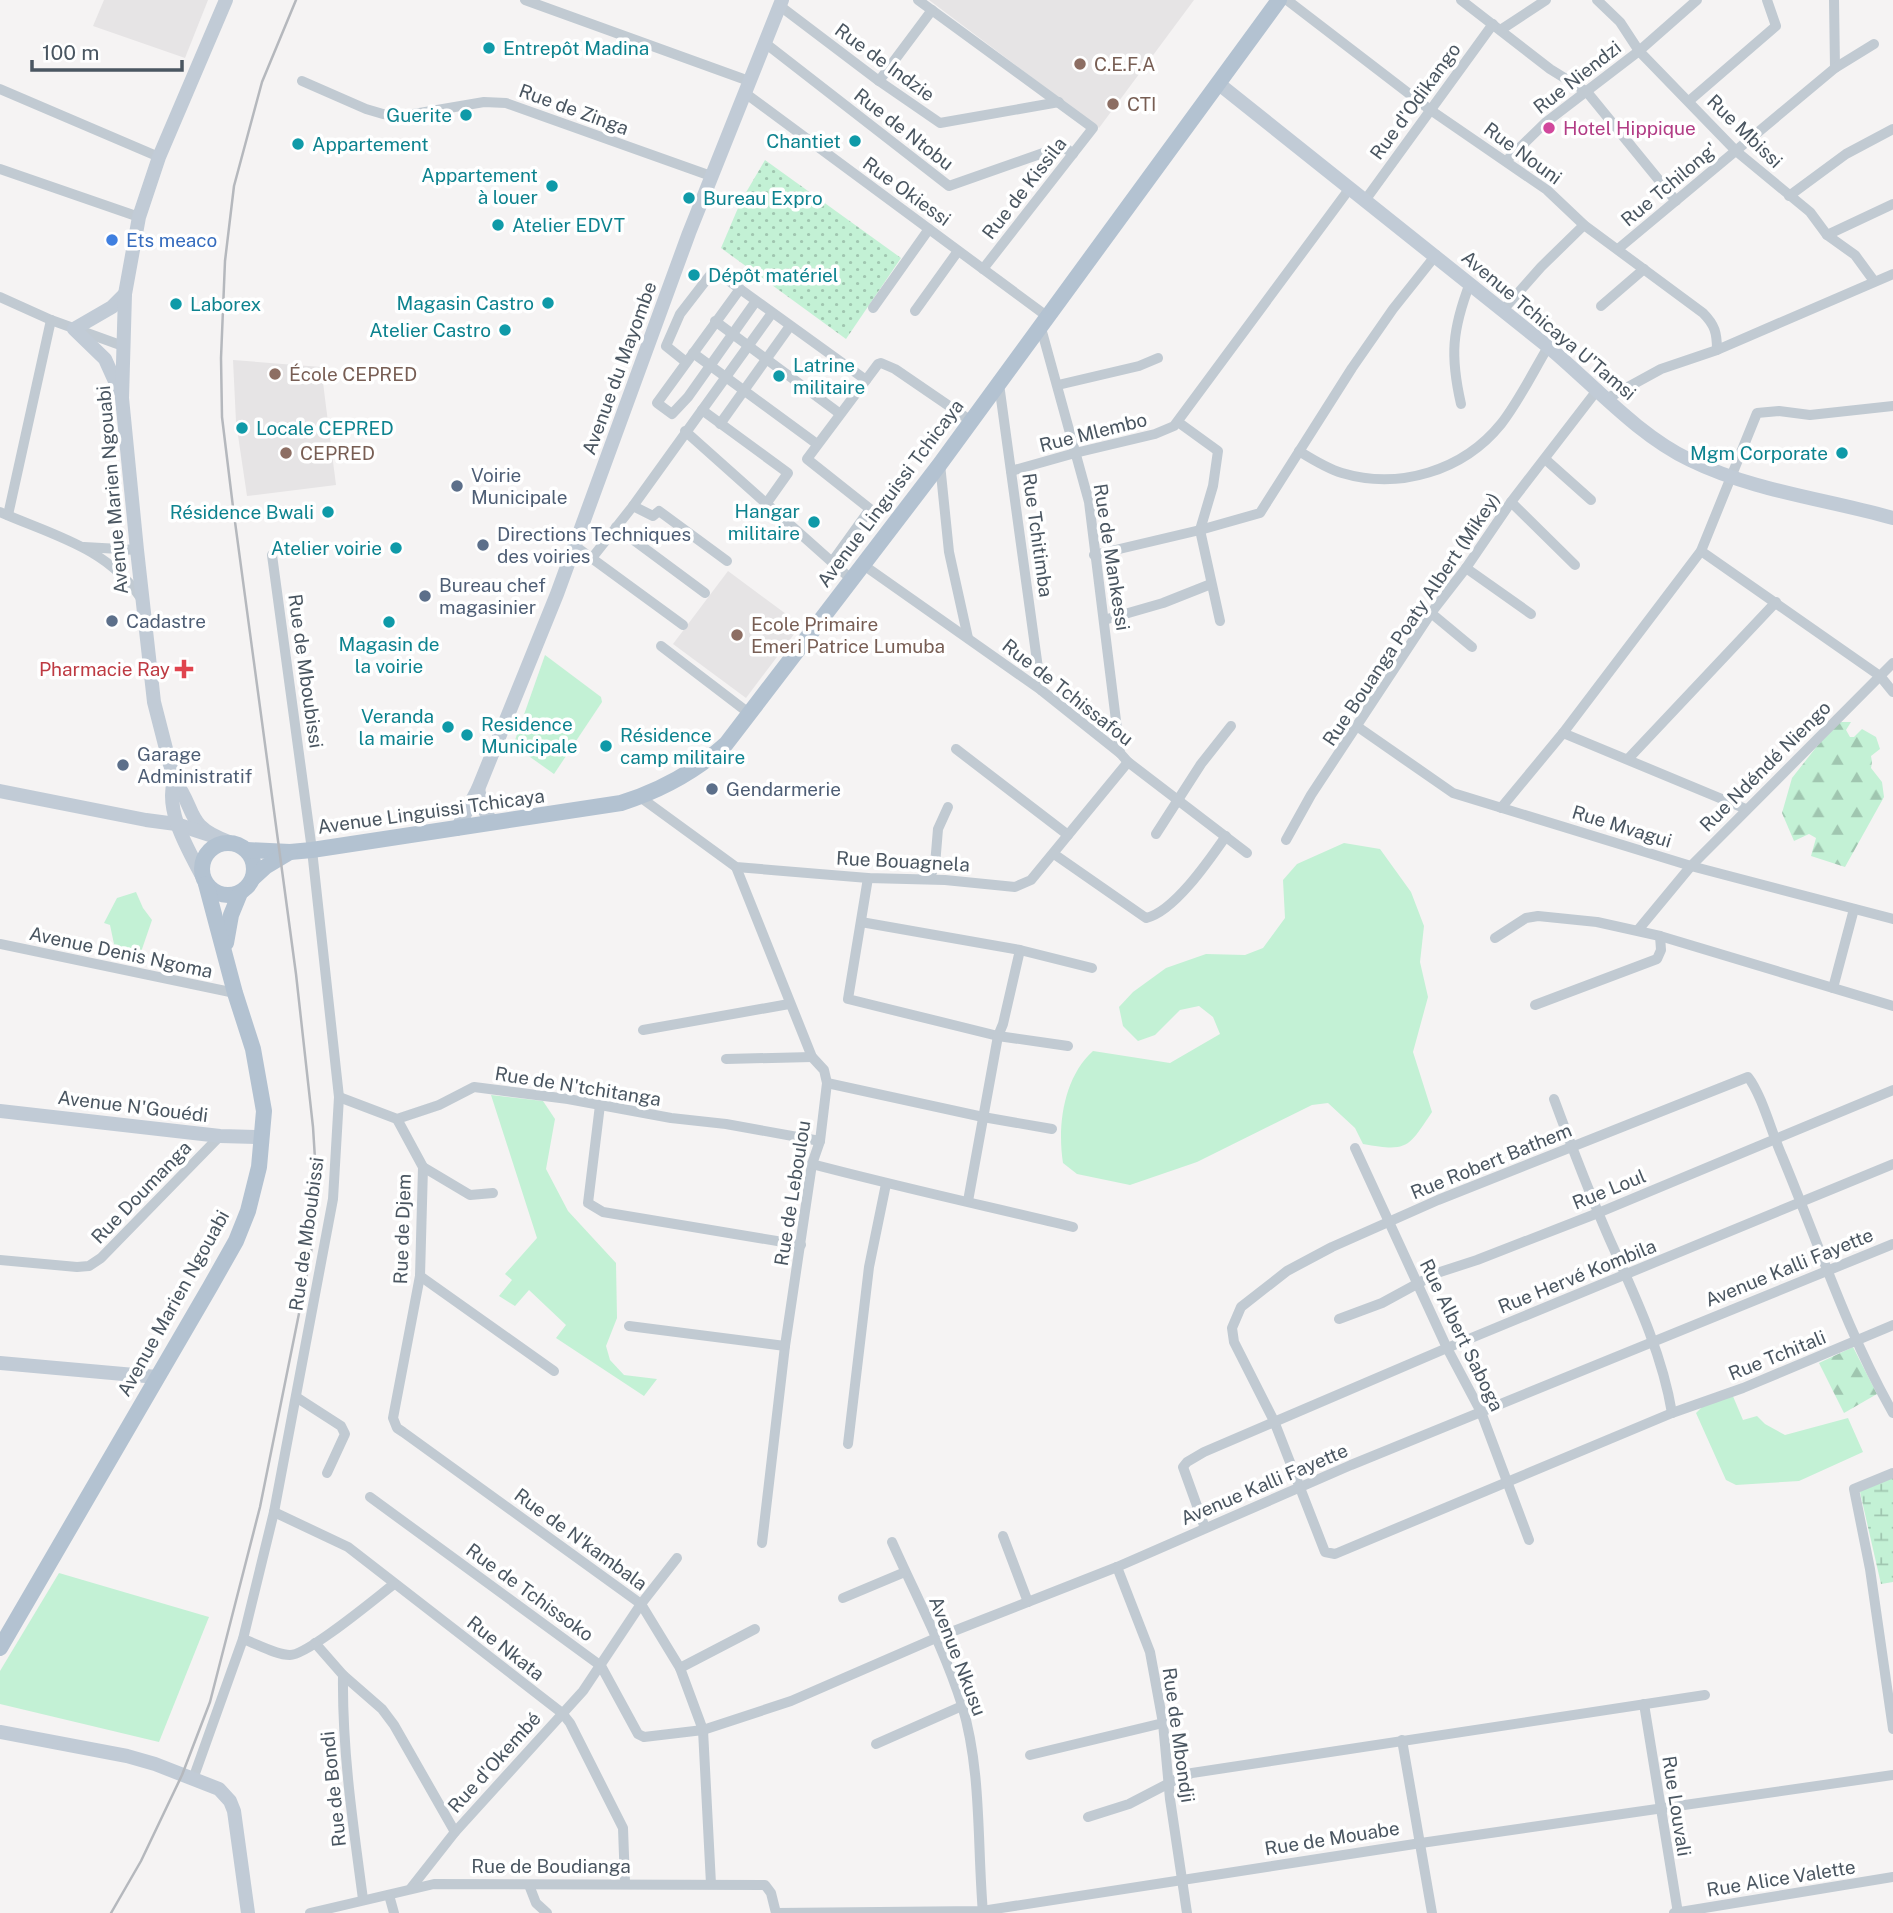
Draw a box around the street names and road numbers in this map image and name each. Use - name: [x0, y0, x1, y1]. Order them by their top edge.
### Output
- street label: Rue de Indzie: [831, 19, 939, 105]
- street label: Rue Niendzi: [1529, 36, 1625, 118]
- street label: Rue d'Odikango: [1365, 38, 1465, 164]
- street label: Rue de Zinga: [516, 79, 632, 139]
- street label: Rue de Ntobu: [850, 83, 958, 175]
- street label: Rue Mbissi: [1703, 90, 1787, 172]
- street label: Rue Nouni: [1480, 117, 1566, 189]
- street label: Rue de Kissila: [977, 133, 1071, 243]
- street label: Rue Tchilong': [1617, 137, 1721, 231]
- street label: Rue Okiessi: [859, 152, 955, 230]
- street label: Avenue Tchicaya U'Tamsi: [1458, 246, 1640, 404]
- street label: Avenue du Mayombe: [577, 278, 661, 458]
- street label: Avenue Marien Ngouabi: [92, 385, 132, 595]
- street label: Avenue Linguissi Tchicaya: [812, 395, 968, 591]
- street label: Rue Mlembo: [1037, 408, 1149, 456]
- street label: Rue Tchitimba: [1018, 471, 1058, 599]
- street label: Rue de Mankessi: [1090, 482, 1134, 632]
- street label: Rue Bouanga Poaty Albert (Mikey): [1318, 488, 1504, 750]
- street label: Rue de Mboubissi: [284, 593, 328, 749]
- street label: Rue de Tchissafou: [998, 634, 1138, 750]
- street label: Rue Ndéndé Niengo: [1695, 696, 1835, 836]
- street label: Avenue Linguissi Tchicaya: [316, 784, 546, 838]
- street label: Rue Mvagui: [1569, 800, 1675, 852]
- street label: Rue Bouagnela: [836, 847, 970, 875]
- street label: Avenue Denis Ngoma: [27, 922, 215, 982]
- street label: Rue de N'tchitanga: [493, 1062, 663, 1110]
- street label: Avenue N'Gouédi: [57, 1086, 209, 1126]
- street label: Rue de Leboulou: [770, 1119, 814, 1267]
- street label: Rue Robert Bathem: [1407, 1119, 1575, 1203]
- street label: Rue Doumanga: [87, 1136, 195, 1248]
- street label: Rue de Mboubissi: [284, 1156, 328, 1312]
- street label: Rue Loul: [1569, 1164, 1649, 1214]
- street label: Rue de Djem: [389, 1173, 415, 1285]
- street label: Avenue Marien Ngouabi: [113, 1206, 233, 1400]
- street label: Avenue Kalli Fayette: [1702, 1223, 1876, 1311]
- street label: Rue Hervé Kombila: [1495, 1234, 1659, 1318]
- street label: Rue Albert Saboga: [1416, 1255, 1508, 1415]
- street label: Rue Tchitali: [1725, 1326, 1829, 1384]
- street label: Avenue Kalli Fayette: [1177, 1439, 1351, 1529]
- street label: Rue de N'kambala: [510, 1483, 652, 1595]
- street label: Rue de Tchissoko: [462, 1538, 598, 1646]
- street label: Avenue Nkusu: [925, 1593, 991, 1719]
- street label: Rue Nkata: [463, 1611, 549, 1685]
- street label: Rue de Mbondji: [1159, 1666, 1199, 1804]
- street label: Rue d'Okembé: [443, 1707, 545, 1817]
- street label: Rue de Bondi: [316, 1730, 350, 1848]
- street label: Rue Louvali: [1658, 1754, 1696, 1858]
- street label: Rue de Mouabe: [1263, 1816, 1401, 1860]
- street label: Rue de Boudianga: [471, 1855, 631, 1877]
- street label: Rue Alice Valette: [1705, 1855, 1857, 1901]

